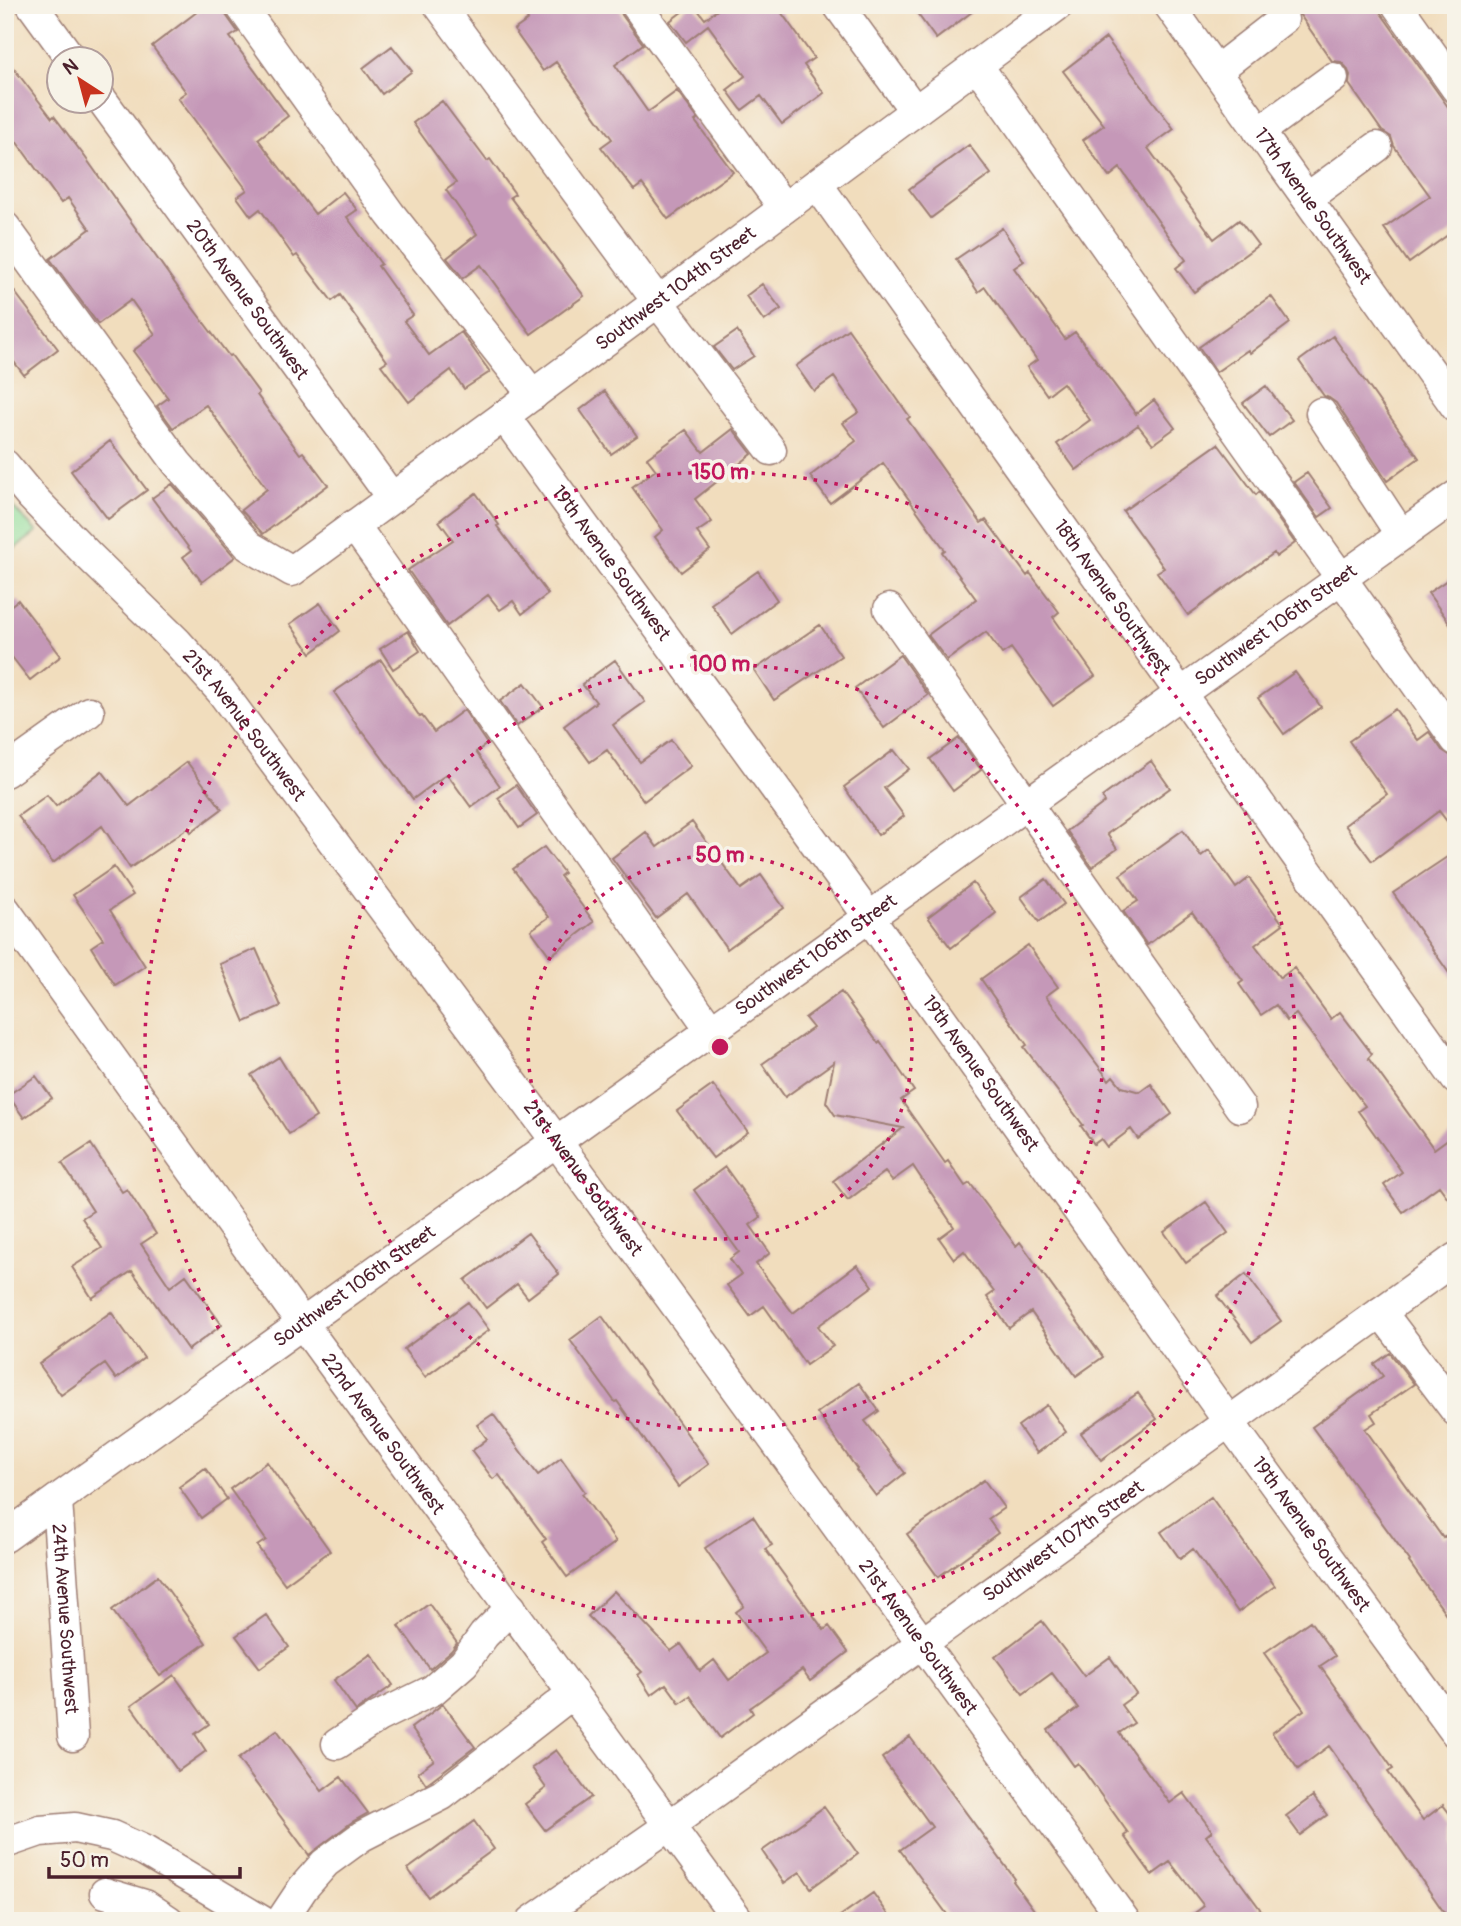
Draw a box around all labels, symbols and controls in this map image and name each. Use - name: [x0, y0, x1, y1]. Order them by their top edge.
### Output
- north arrow: [46, 46, 116, 116]
- text: N: [58, 53, 83, 81]
- street label: 17th Avenue Southwest: [1249, 123, 1377, 289]
- street label: 20th Avenue Southwest: [181, 215, 314, 385]
- street label: Southwest 104th Street: [591, 221, 761, 356]
- text: 150 m: [691, 459, 749, 486]
- street label: 19th Avenue Southwest: [547, 481, 676, 646]
- street label: 18th Avenue Southwest: [1048, 515, 1176, 680]
- street label: Southwest 106th Street: [1190, 559, 1362, 692]
- street label: 21st Avenue Southwest: [177, 644, 311, 806]
- text: 100 m: [690, 651, 750, 678]
- text: 50 m: [696, 842, 745, 869]
- street label: Southwest 106th Street: [730, 889, 902, 1021]
- street label: 19th Avenue Southwest: [917, 991, 1045, 1157]
- centre of rings: [708, 1035, 732, 1059]
- street label: 21st Avenue Southwest: [518, 1096, 648, 1261]
- street label: Southwest 106th Street: [269, 1220, 440, 1353]
- street label: 22nd Avenue Southwest: [316, 1349, 450, 1519]
- street label: 19th Avenue Southwest: [1246, 1452, 1376, 1617]
- street label: Southwest 107th Street: [978, 1475, 1149, 1607]
- street label: 24th Avenue Southwest: [47, 1523, 83, 1715]
- street label: 21st Avenue Southwest: [853, 1555, 983, 1720]
- scale bar: [49, 1835, 240, 1879]
- text: 50 m: [60, 1847, 109, 1874]

